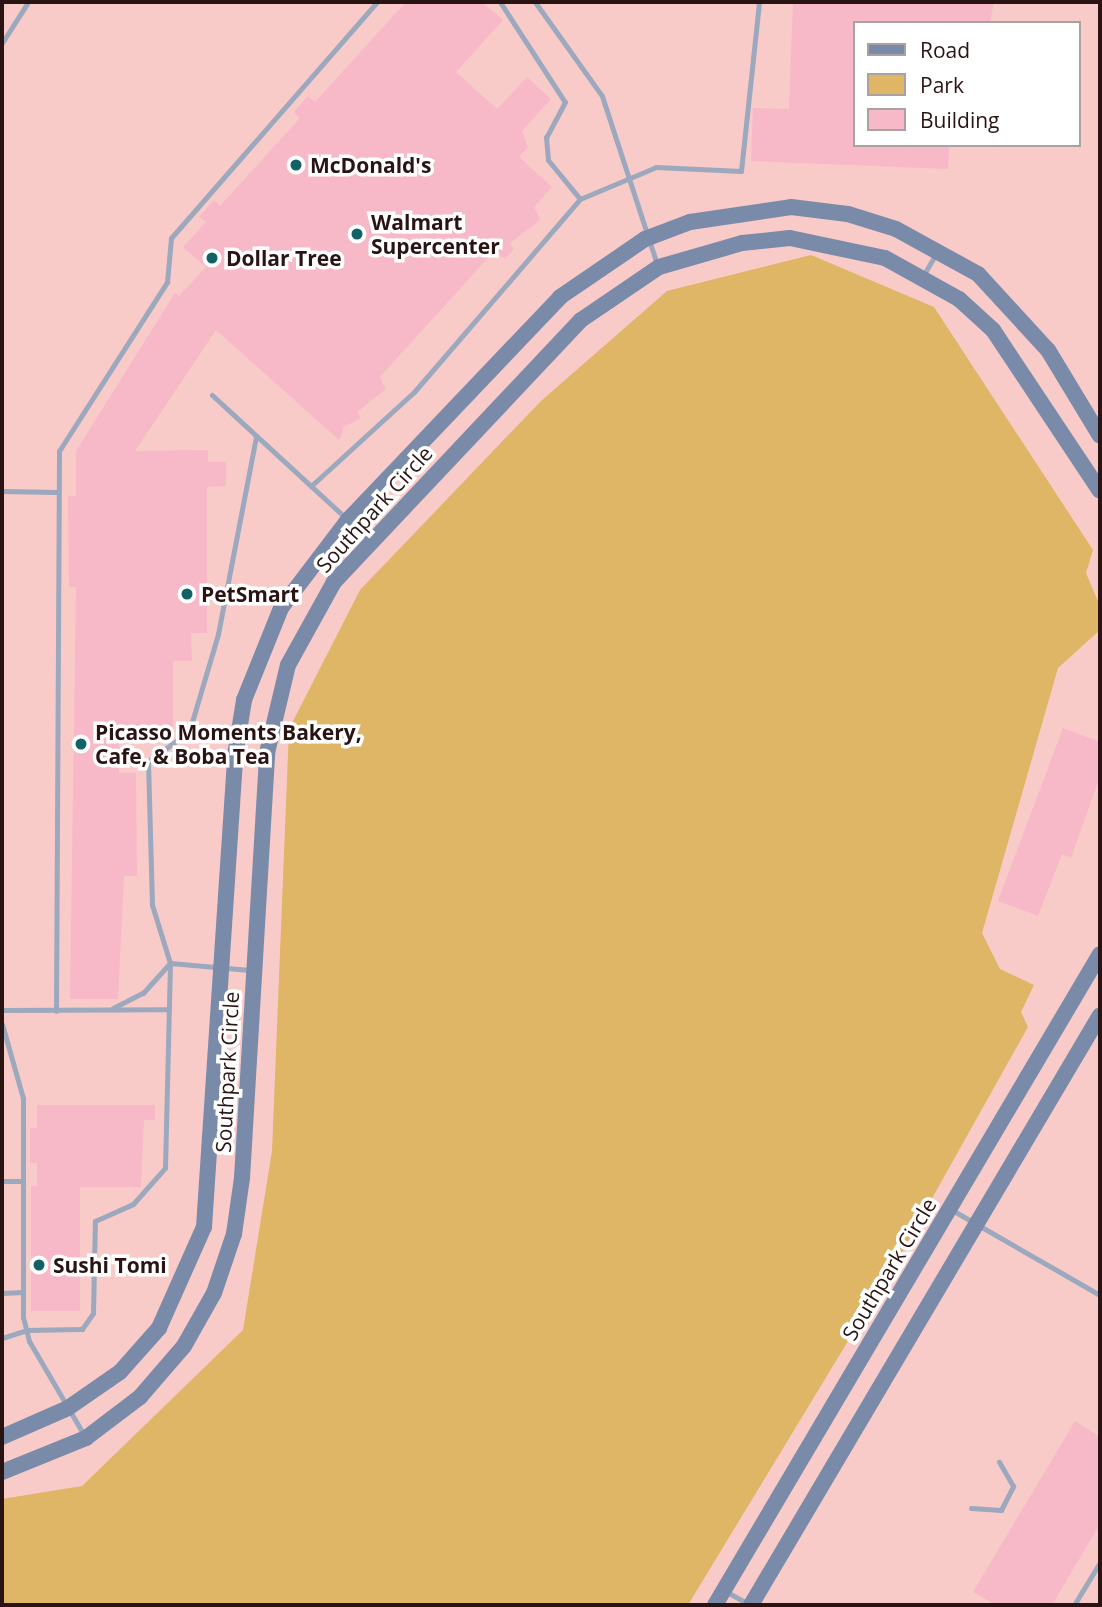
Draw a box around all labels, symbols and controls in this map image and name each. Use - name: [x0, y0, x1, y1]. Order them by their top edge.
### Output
- legend: [853, 21, 1081, 147]
- text: Road: [920, 36, 970, 64]
- text: Park: [920, 71, 964, 99]
- text: Building: [920, 106, 999, 134]
- place label: McDonald's: [310, 152, 431, 178]
- marker: McDonald's: [288, 157, 304, 173]
- place label: Walmart Supercenter: [371, 209, 500, 259]
- marker: Walmart Supercenter: [349, 226, 365, 242]
- place label: Dollar Tree: [226, 245, 342, 271]
- marker: Dollar Tree: [204, 250, 220, 266]
- street label: Southpark Circle: [311, 441, 437, 577]
- place label: PetSmart: [201, 581, 299, 607]
- marker: PetSmart: [179, 586, 195, 602]
- place label: Picasso Moments Bakery, Cafe, & Boba Tea: [95, 719, 362, 769]
- marker: Picasso Moments Bakery, Cafe, & Boba Tea: [73, 736, 89, 752]
- street label: Southpark Circle: [210, 991, 244, 1153]
- street label: Southpark Circle: [837, 1193, 941, 1345]
- place label: Sushi Tomi: [53, 1252, 167, 1278]
- marker: Sushi Tomi: [31, 1257, 47, 1273]

